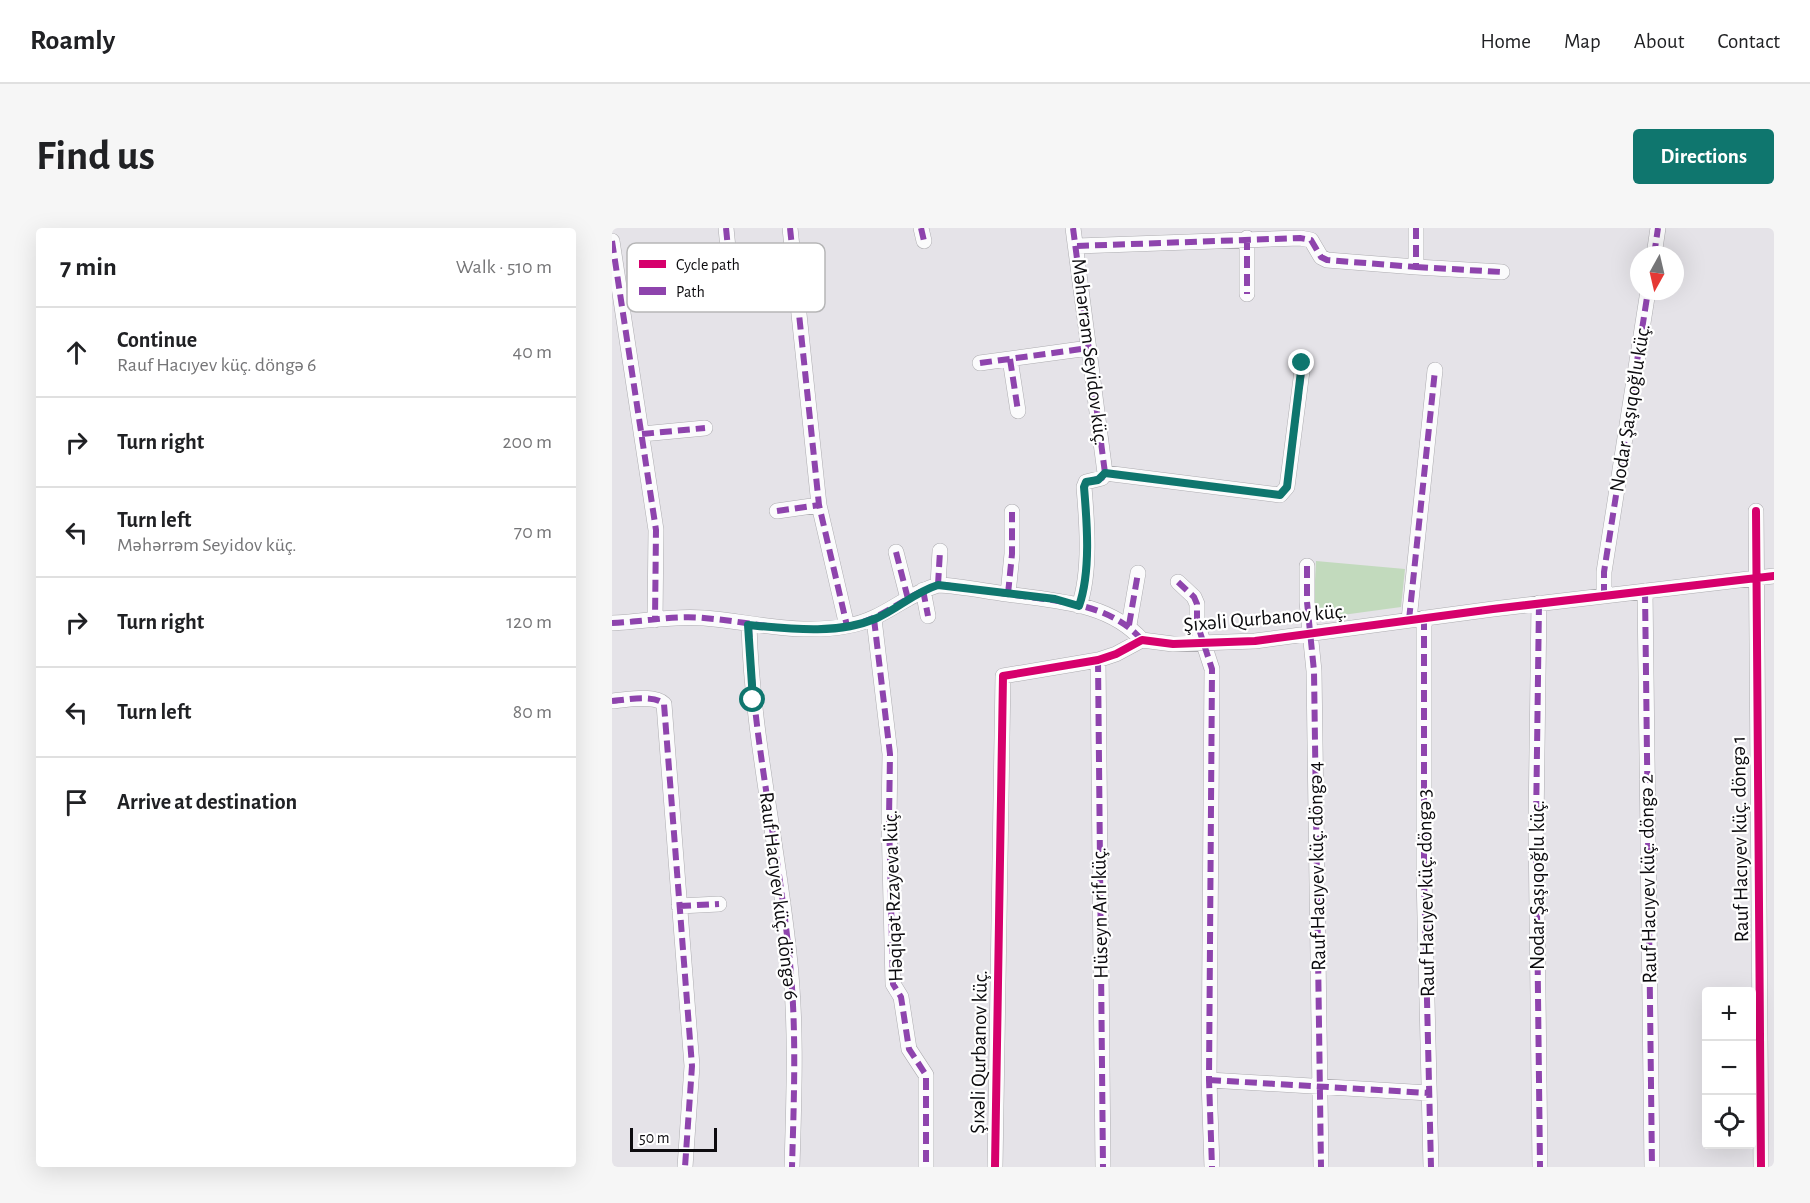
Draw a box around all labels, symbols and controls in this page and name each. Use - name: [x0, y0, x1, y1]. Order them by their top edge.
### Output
- text: Roamly: [30, 27, 115, 55]
- text: Home: [1480, 31, 1531, 52]
- text: Map: [1564, 31, 1601, 52]
- text: About: [1634, 31, 1684, 52]
- text: Contact: [1717, 31, 1780, 52]
- button: Directions: [1633, 129, 1774, 184]
- text: Find us: [36, 135, 155, 177]
- legend: [627, 243, 825, 312]
- north arrow: [1630, 246, 1684, 300]
- text: 7 min: [60, 254, 117, 280]
- text: Walk · 510 m: [456, 257, 552, 277]
- text: Cycle path: [676, 257, 740, 274]
- street label: Məhərrəm Seyidov küç.: [1068, 257, 1112, 447]
- text: Path: [676, 284, 705, 300]
- street label: Nodar Şaşıqoğlu küç.: [1606, 322, 1654, 494]
- text: Continue: [117, 329, 197, 351]
- icon: ahead: [60, 336, 93, 369]
- text: 40 m: [513, 342, 552, 362]
- route end: [1288, 349, 1314, 375]
- text: Rauf Hacıyev küç. döngə 6: [117, 355, 317, 375]
- icon: right: [60, 426, 93, 459]
- text: Turn right: [117, 431, 204, 453]
- text: 200 m: [502, 432, 552, 452]
- text: Turn left: [117, 509, 191, 531]
- icon: left: [60, 516, 93, 549]
- text: 70 m: [514, 522, 552, 542]
- text: Məhərrəm Seyidov küç.: [117, 535, 297, 555]
- street label: Şıxəli Qurbanov küç.: [1182, 600, 1348, 636]
- icon: right: [60, 606, 93, 639]
- text: Turn right: [117, 611, 204, 633]
- text: 120 m: [506, 612, 552, 632]
- route start: [739, 686, 765, 712]
- icon: left: [60, 696, 93, 729]
- text: Turn left: [117, 701, 191, 723]
- text: 80 m: [513, 702, 552, 722]
- street label: Rauf Hacıyev küç. döngə 1: [1728, 735, 1752, 943]
- street label: Rauf Hacıyev küç. döngə 4: [1305, 761, 1329, 971]
- street label: Rauf Hacıyev küç. döngə 2: [1636, 774, 1660, 984]
- icon: arrive: [60, 786, 93, 819]
- street label: Rauf Hacıyev küç. döngə 3: [1414, 789, 1438, 997]
- text: Arrive at destination: [117, 791, 297, 813]
- street label: Rauf Hacıyev küç. döngə 6: [756, 791, 802, 1001]
- street label: Nodar Şaşıqoğlu küç.: [1527, 800, 1548, 970]
- street label: Həqiqət Rzayeva küç.: [879, 810, 907, 982]
- street label: Hüseyn Arif küç.: [1088, 847, 1112, 979]
- street label: Şıxəli Qurbanov küç.: [967, 970, 991, 1134]
- map controls: [1702, 987, 1756, 1149]
- button: +: [1702, 987, 1756, 1041]
- button: −: [1702, 1041, 1756, 1095]
- button: locate: [1702, 1095, 1756, 1149]
- scale bar: [630, 1125, 717, 1152]
- text: 50 m: [639, 1130, 670, 1146]

